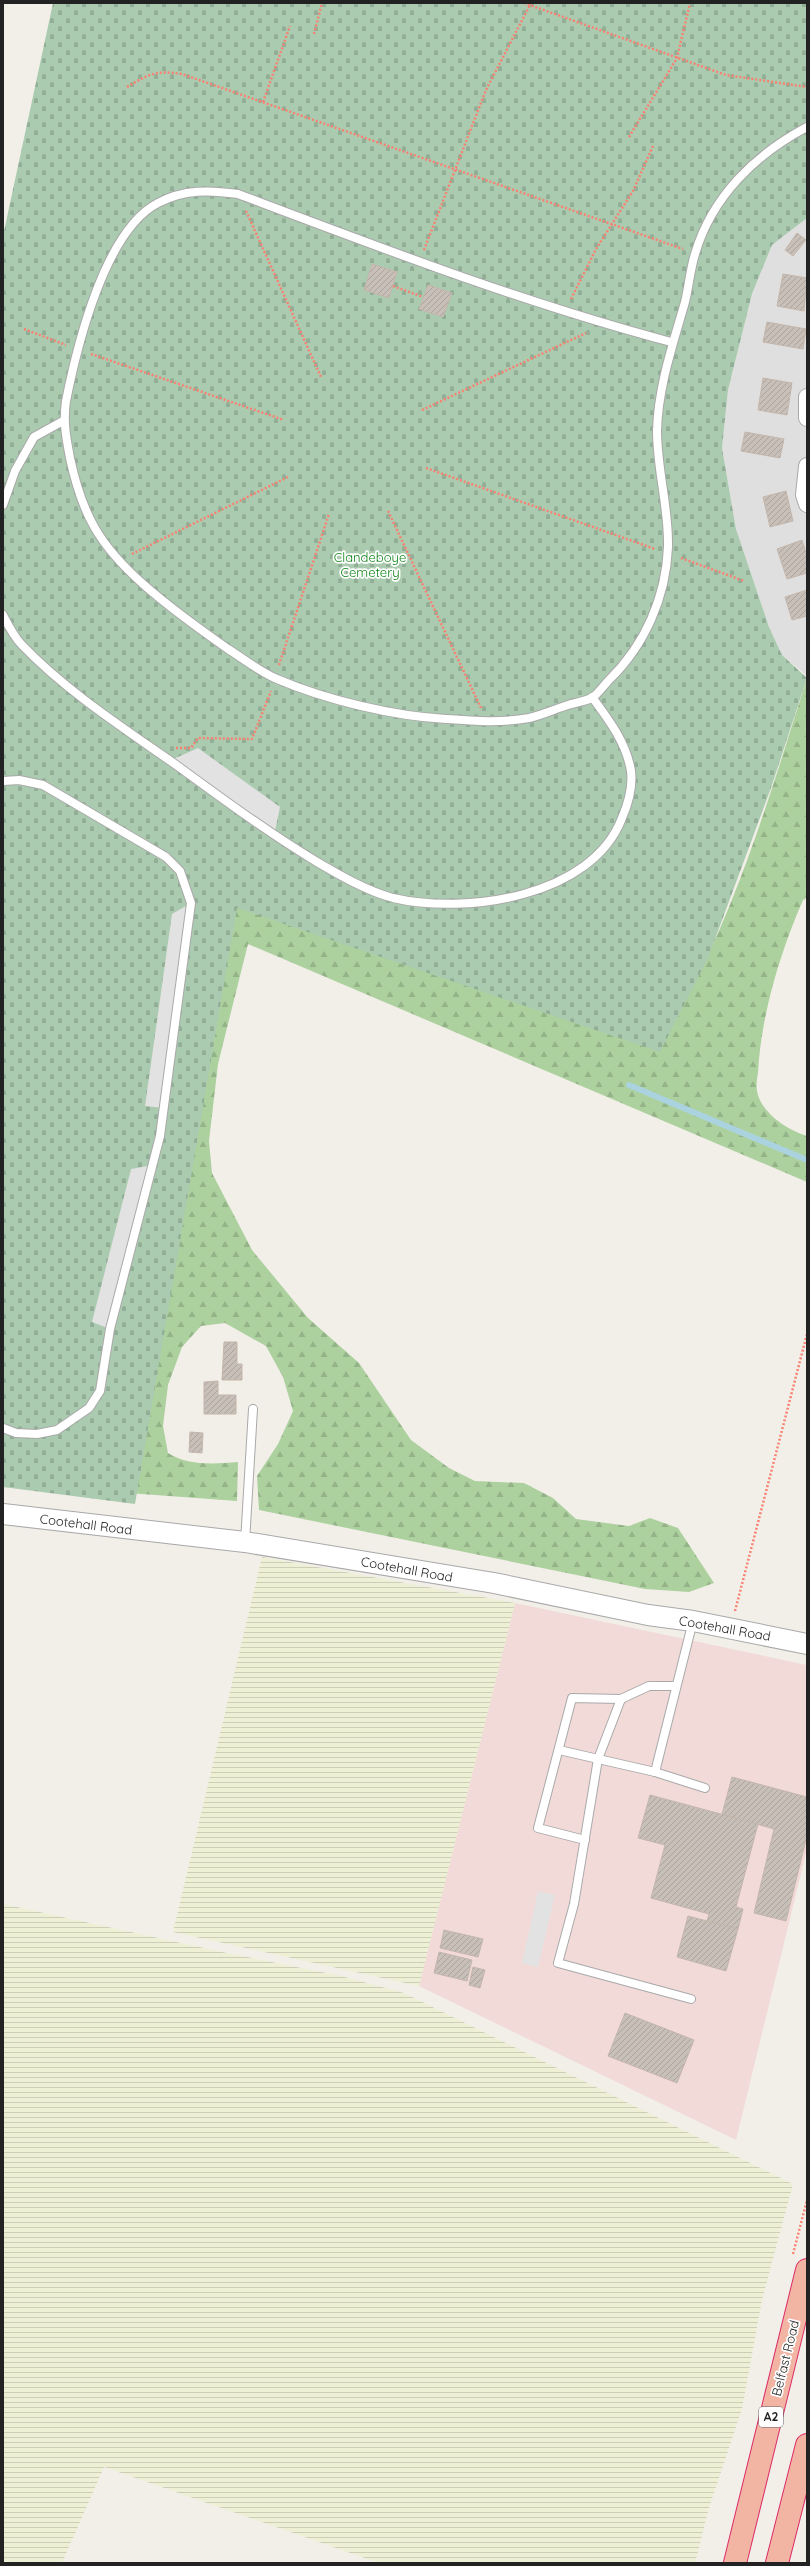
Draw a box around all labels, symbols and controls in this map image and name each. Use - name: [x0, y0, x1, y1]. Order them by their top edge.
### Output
- park label: Clandeboye Cemetery: [334, 549, 406, 580]
- street label: Cootehall Road: [39, 1510, 133, 1538]
- street label: Cootehall Road: [360, 1553, 454, 1585]
- street label: Cootehall Road: [678, 1612, 772, 1644]
- street label: Belfast Road: [768, 2318, 802, 2398]
- road number: A2: [759, 2407, 783, 2427]

